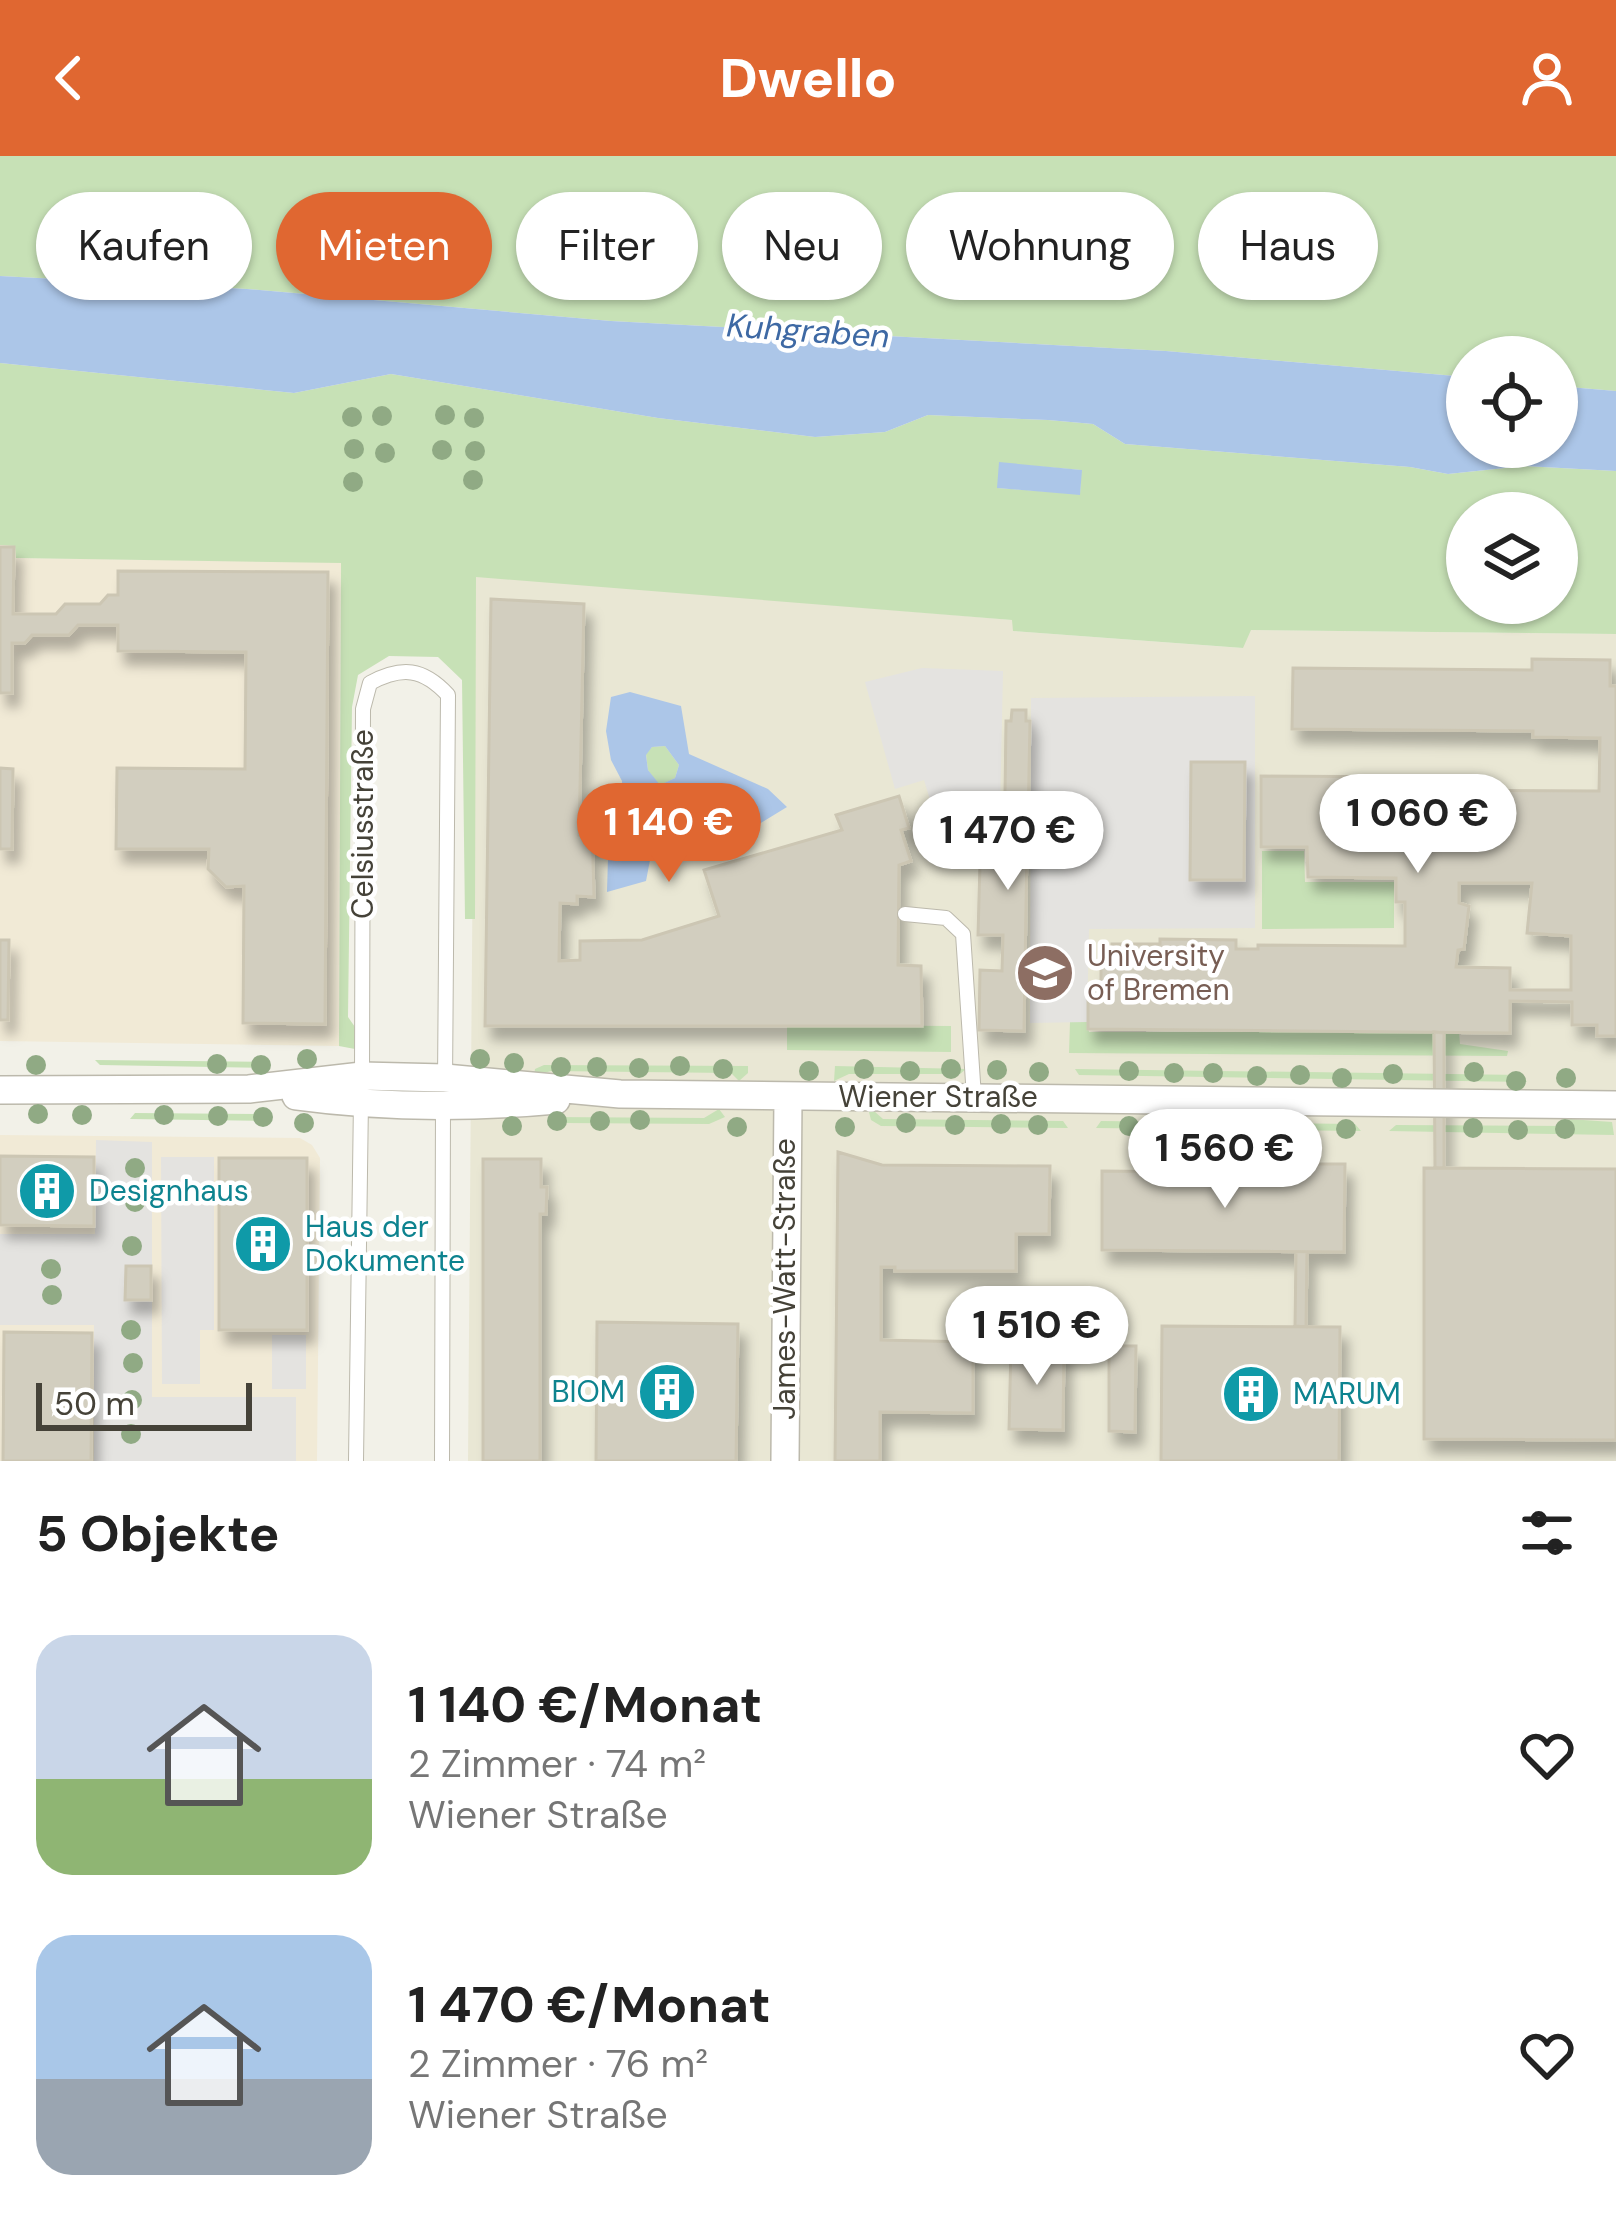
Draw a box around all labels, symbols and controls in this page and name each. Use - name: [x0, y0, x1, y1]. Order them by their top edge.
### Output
- text: Dwello: [720, 43, 896, 114]
- icon: back: [36, 45, 102, 111]
- icon: person: [1514, 45, 1580, 111]
- chip: Kaufen: [36, 192, 252, 300]
- chip: Mieten: [276, 192, 492, 300]
- chip: Filter: [516, 192, 698, 300]
- chip: Neu: [722, 192, 882, 300]
- chip: Wohnung: [906, 192, 1174, 300]
- chip: Haus: [1198, 192, 1378, 300]
- water label: Kuhgraben: [725, 303, 891, 358]
- map controls: [1446, 336, 1578, 624]
- button: locate: [1446, 336, 1578, 468]
- button: layers: [1446, 492, 1578, 624]
- street label: Celsiusstraße: [343, 729, 382, 919]
- pin: 1 060 €: [1307, 774, 1529, 876]
- pin: 1 140 €: [558, 783, 780, 885]
- text: 1 060 €: [1347, 787, 1489, 838]
- pin: 1 470 €: [897, 791, 1119, 893]
- text: 1 140 €: [604, 796, 734, 847]
- text: 1 470 €: [940, 804, 1076, 855]
- place label: University of Bremen: [1087, 936, 1230, 1009]
- school or university icon: University of Bremen: [1014, 942, 1076, 1004]
- street label: Wiener Straße: [838, 1077, 1038, 1116]
- pin: 1 560 €: [1114, 1109, 1336, 1211]
- text: 1 560 €: [1155, 1122, 1295, 1173]
- street label: James-Watt-Straße: [765, 1138, 804, 1420]
- building icon: Designhaus: [16, 1160, 78, 1222]
- place label: Designhaus: [89, 1171, 249, 1210]
- place label: Haus der Dokumente: [305, 1207, 465, 1280]
- building icon: Haus der Dokumente: [232, 1213, 294, 1275]
- pin: 1 510 €: [926, 1286, 1148, 1388]
- text: 1 510 €: [972, 1299, 1102, 1350]
- building icon: BIOM: [636, 1361, 698, 1423]
- building icon: MARUM: [1220, 1363, 1282, 1425]
- place label: BIOM: [551, 1372, 625, 1411]
- place label: MARUM: [1293, 1374, 1401, 1413]
- scale bar: [36, 1377, 252, 1430]
- text: 50 m: [54, 1382, 135, 1425]
- text: 5 Objekte: [36, 1500, 279, 1567]
- icon: filters: [1514, 1500, 1580, 1566]
- text: 1 140 €/Monat: [408, 1671, 762, 1738]
- icon: home: [132, 1683, 276, 1827]
- icon: heart: [1514, 1722, 1580, 1788]
- text: 2 Zimmer · 74 m²: [408, 1738, 706, 1789]
- text: Wiener Straße: [408, 1789, 668, 1840]
- text: 1 470 €/Monat: [408, 1971, 771, 2038]
- icon: home: [132, 1983, 276, 2127]
- icon: heart: [1514, 2022, 1580, 2088]
- text: 2 Zimmer · 76 m²: [408, 2038, 708, 2089]
- text: Wiener Straße: [408, 2089, 668, 2140]

